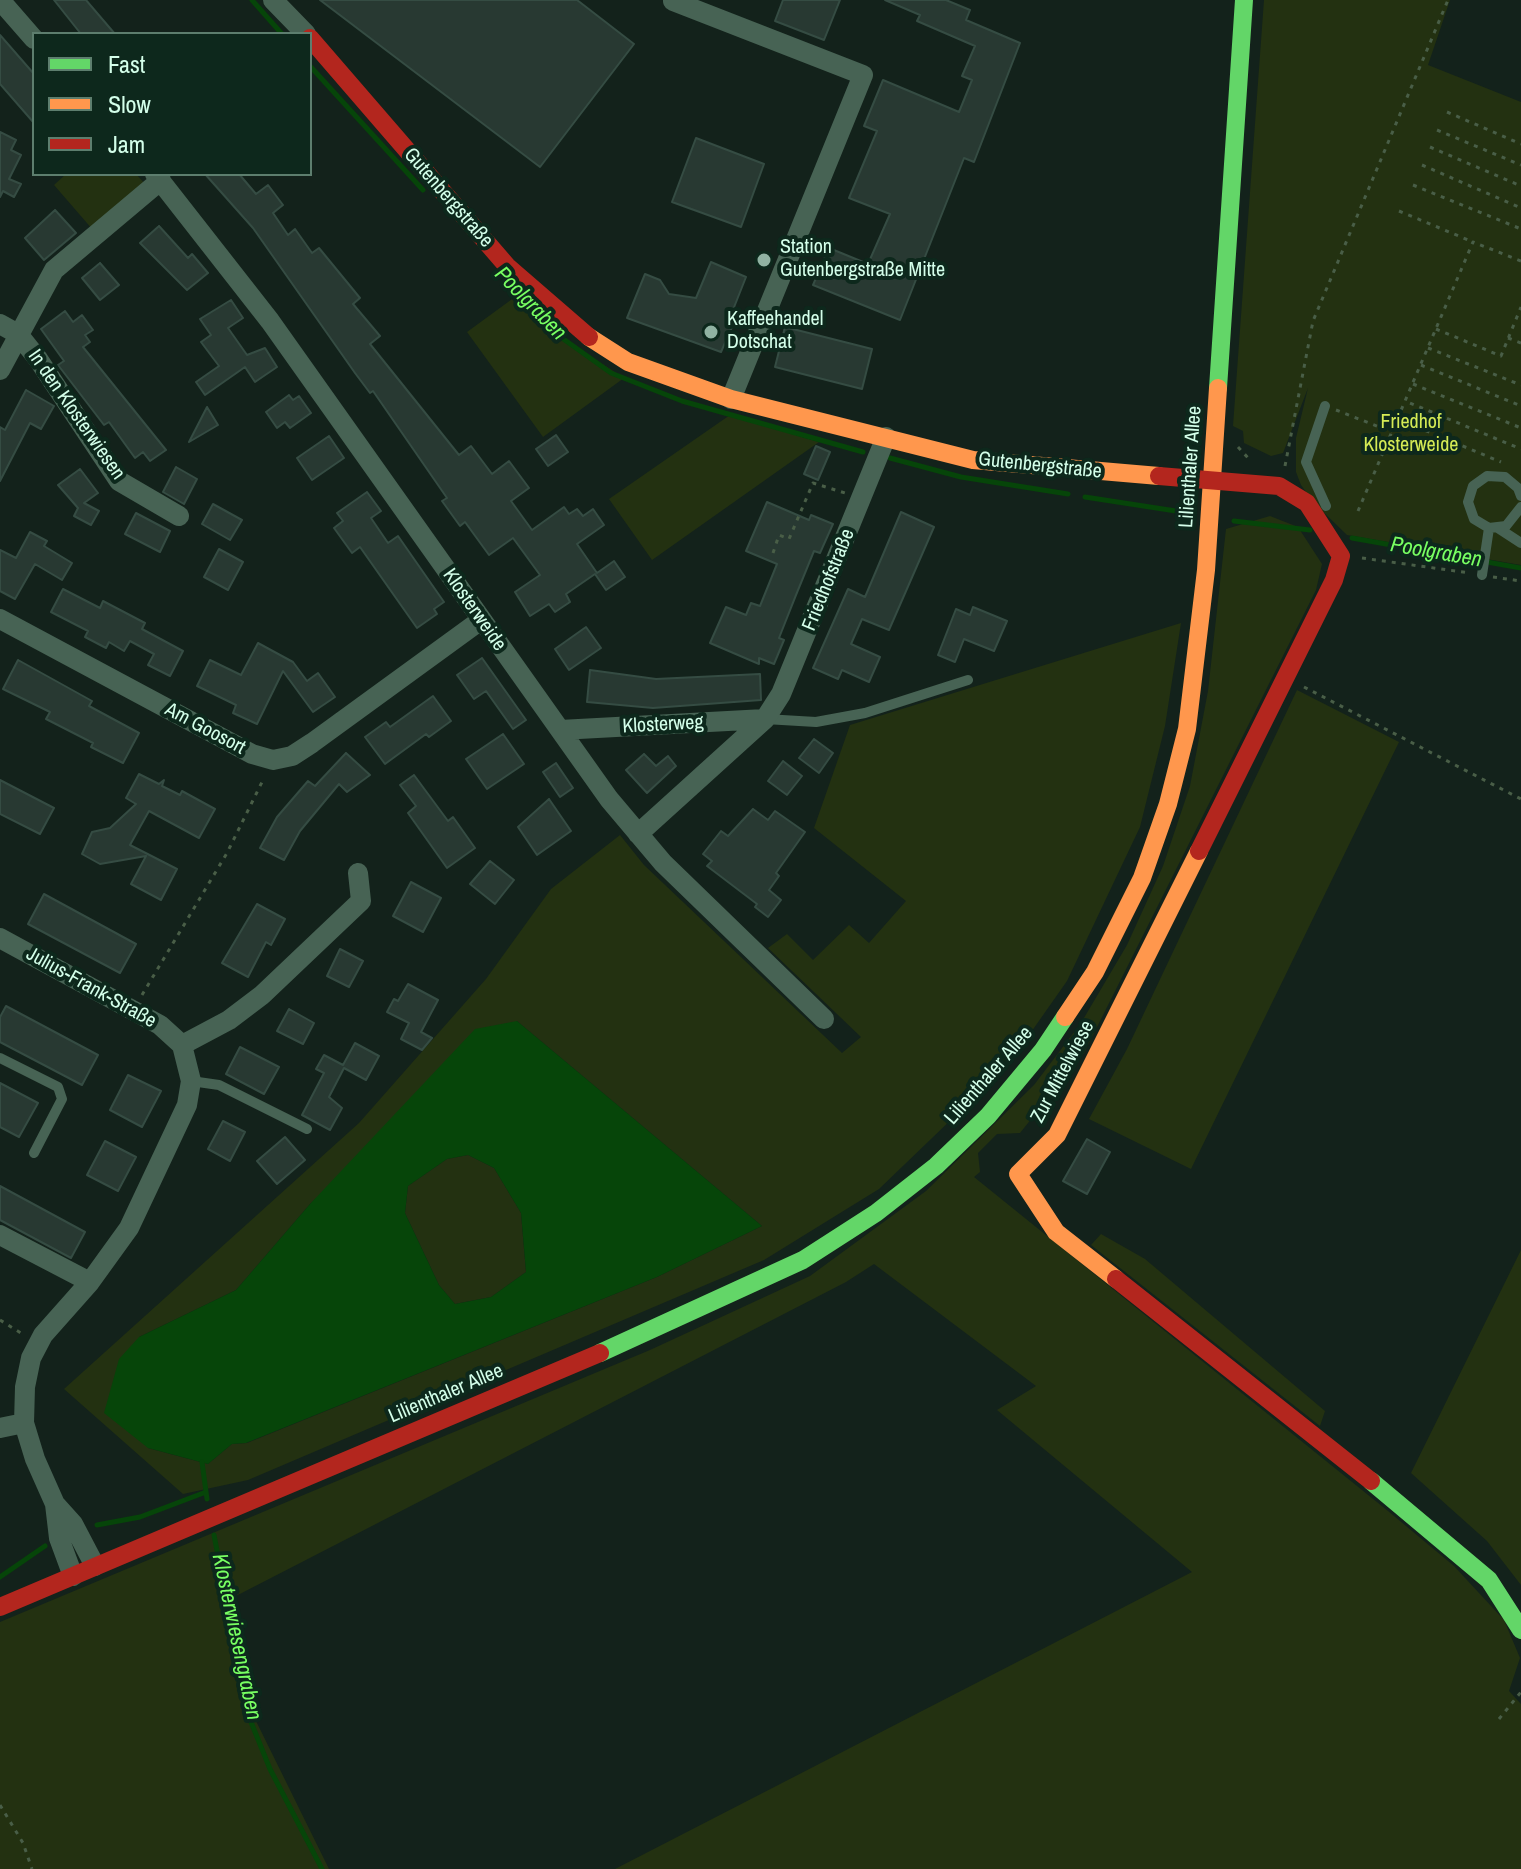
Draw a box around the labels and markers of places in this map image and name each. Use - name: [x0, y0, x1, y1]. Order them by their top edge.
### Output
- place label: Station Gutenbergstraße Mitte: [780, 236, 945, 283]
- marker: Station Gutenbergstraße Mitte: [755, 251, 773, 269]
- place label: Kaffeehandel Dotschat: [727, 308, 823, 355]
- marker: Kaffeehandel Dotschat: [702, 323, 720, 341]

